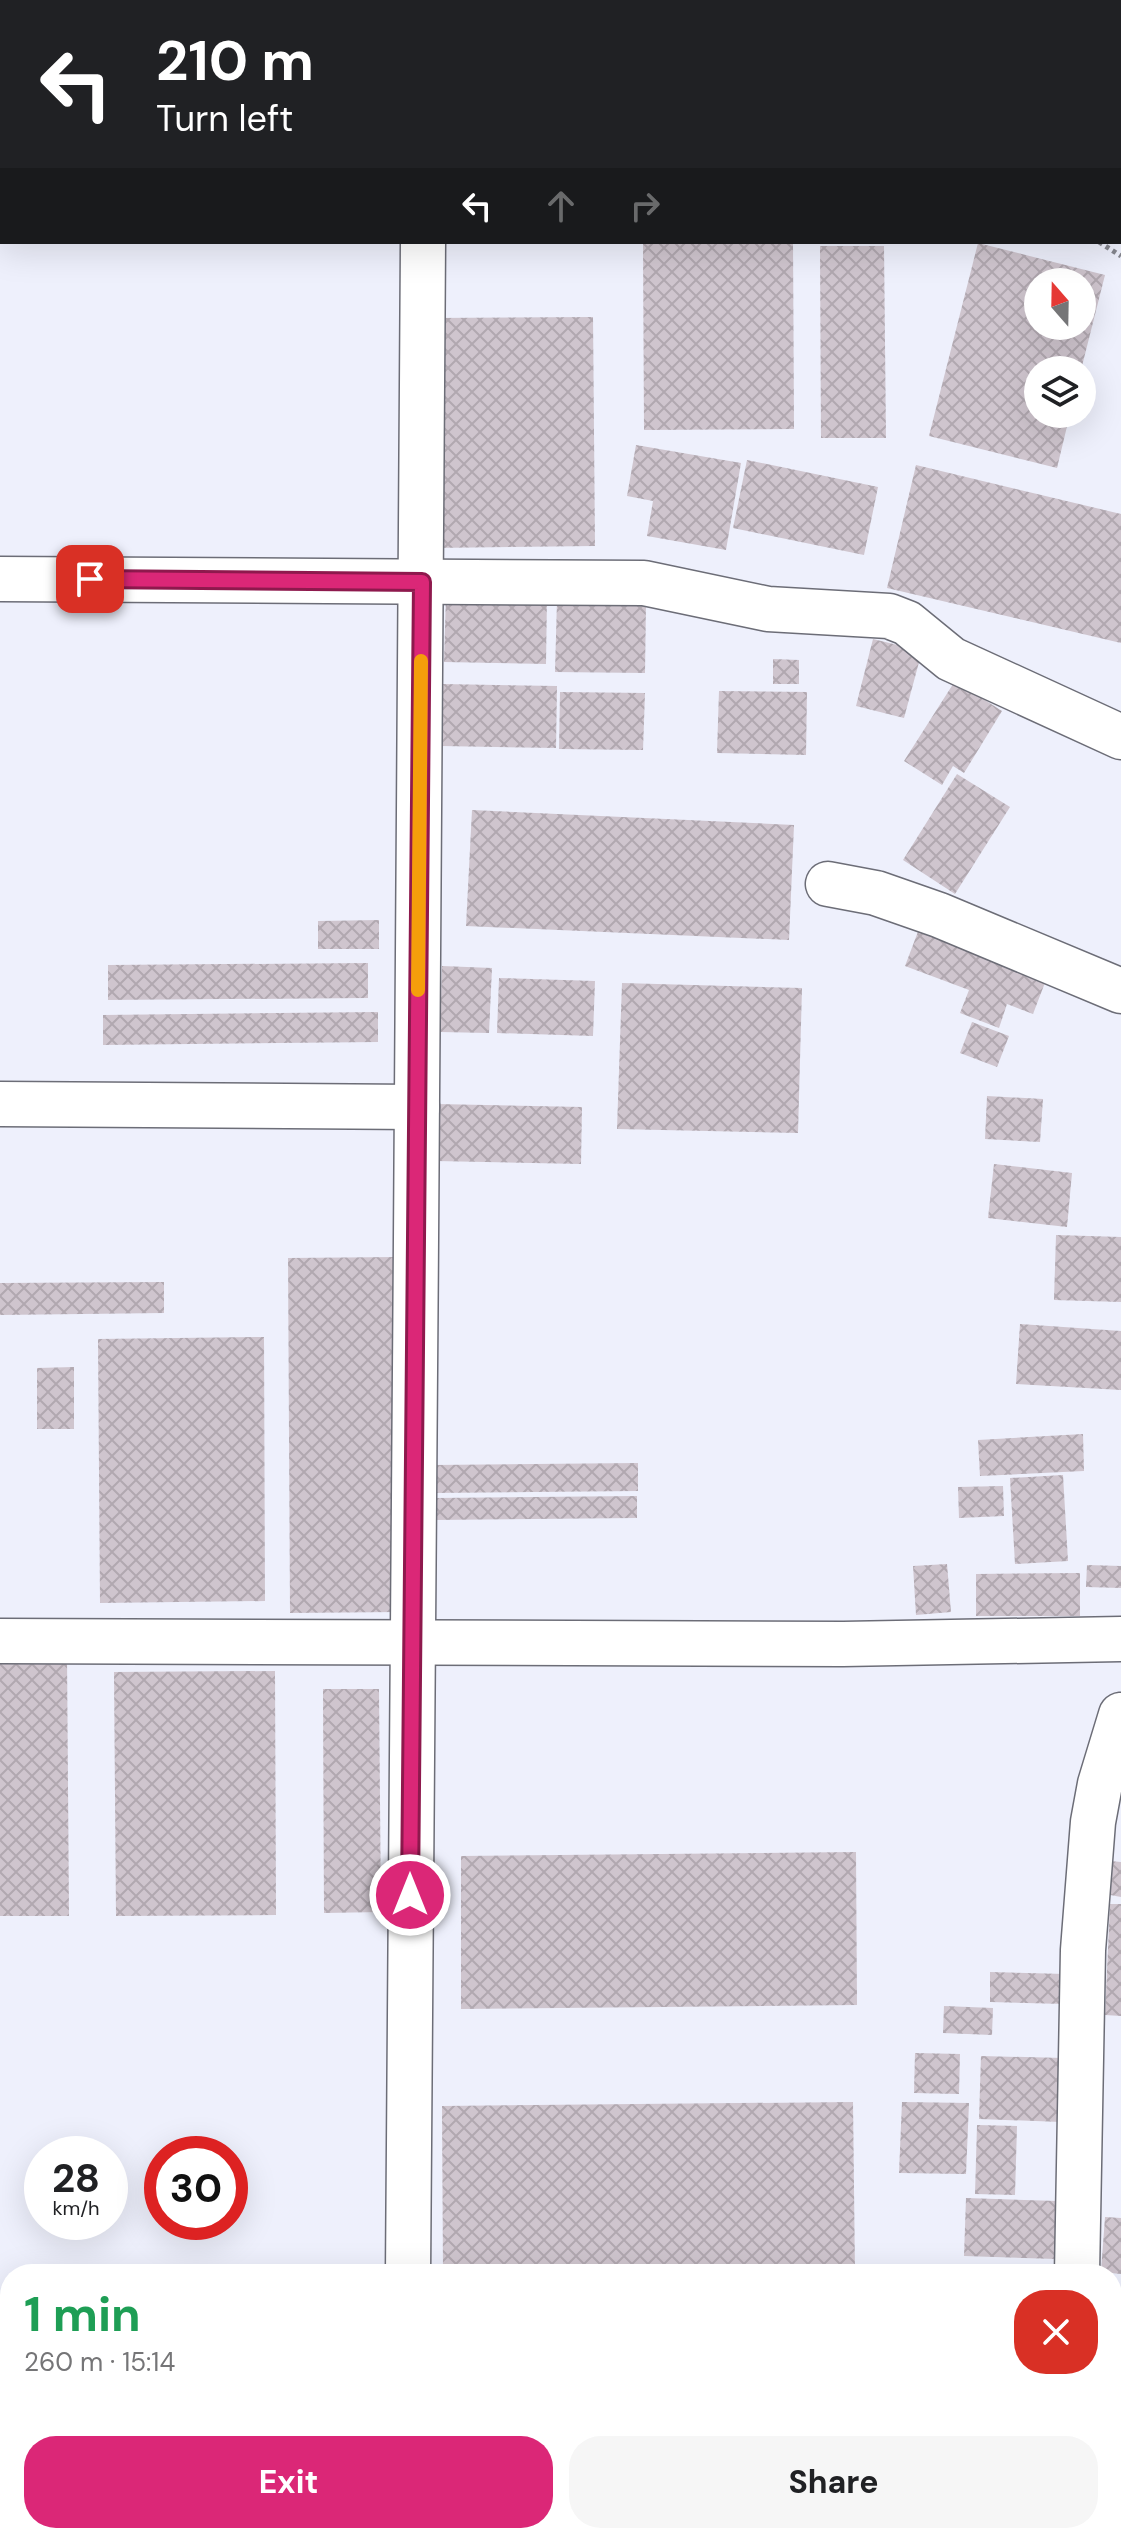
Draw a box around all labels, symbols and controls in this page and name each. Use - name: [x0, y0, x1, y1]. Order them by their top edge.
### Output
- text: 210 m: [156, 24, 314, 97]
- icon: left: [24, 32, 128, 136]
- text: Turn left: [156, 95, 293, 142]
- icon: left: [455, 184, 499, 228]
- icon: ahead: [539, 184, 583, 228]
- icon: right: [623, 184, 667, 228]
- north arrow: [1024, 268, 1096, 340]
- map controls: [1024, 268, 1096, 428]
- button: layers: [1024, 356, 1096, 428]
- pin: [56, 545, 124, 613]
- icon: arrive: [68, 557, 112, 601]
- position arrow: [368, 1853, 452, 1937]
- speed limit sign: 30: [144, 2136, 248, 2240]
- text: 28: [52, 2152, 100, 2204]
- text: km/h: [52, 2195, 100, 2221]
- text: 1 min: [24, 2283, 141, 2346]
- button: close: [1014, 2290, 1098, 2374]
- text: 260 m · 15:14: [24, 2345, 175, 2379]
- button: Exit: [24, 2436, 553, 2528]
- button: Share: [569, 2436, 1098, 2528]

